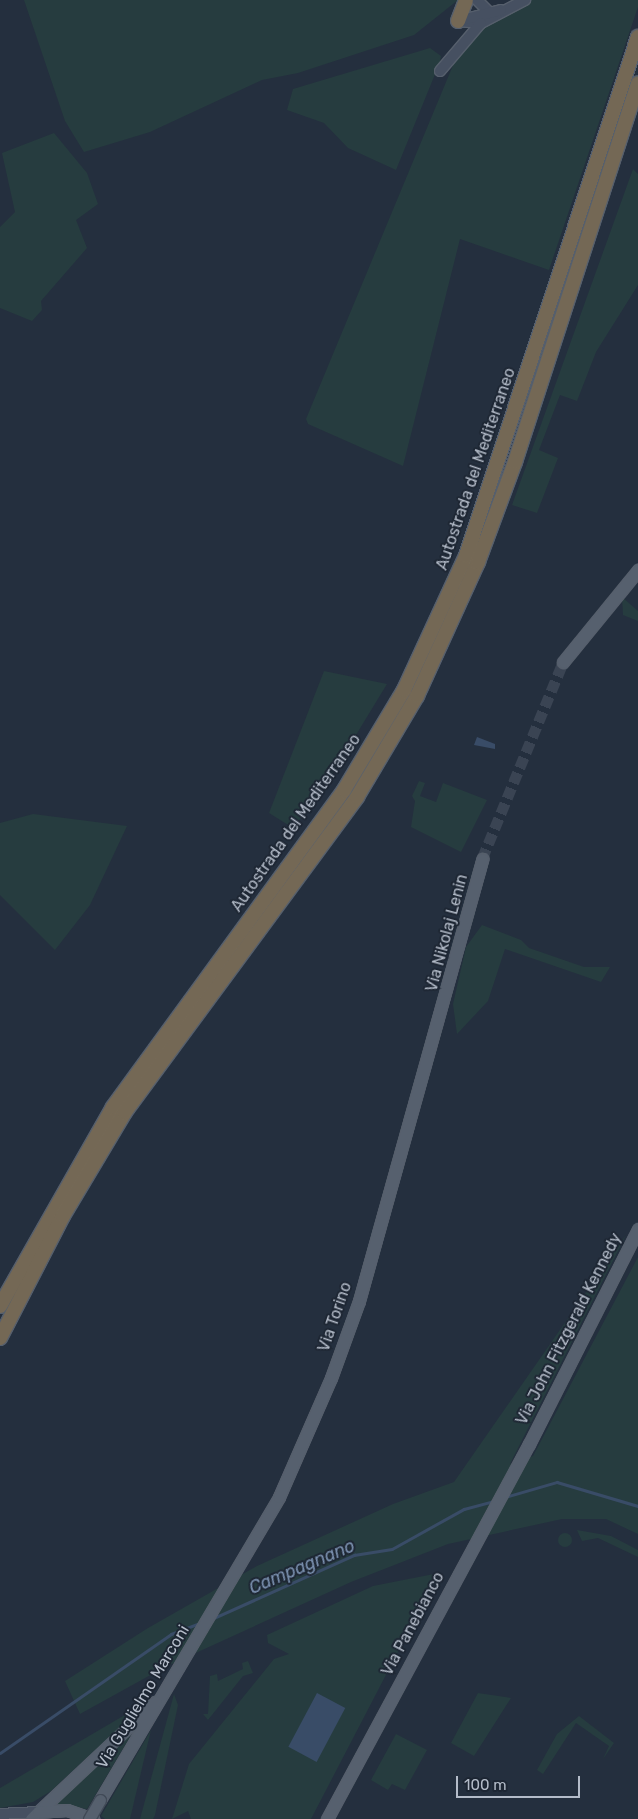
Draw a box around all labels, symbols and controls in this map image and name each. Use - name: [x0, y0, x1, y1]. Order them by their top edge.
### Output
- street label: Autostrada del Mediterraneo: [432, 365, 520, 573]
- street label: Autostrada del Mediterraneo: [227, 730, 365, 916]
- street label: Via Nikolaj Lenin: [422, 872, 472, 994]
- street label: Via John Fitzgerald Kennedy: [512, 1230, 626, 1428]
- street label: Via Torino: [314, 1279, 356, 1355]
- water label: Campagnano: [246, 1535, 358, 1599]
- street label: Via Panebianco: [378, 1569, 448, 1679]
- street label: Via Guglielmo Marconi: [93, 1622, 193, 1772]
- scale bar: [458, 1766, 582, 1798]
- text: 100 m: [464, 1776, 506, 1794]

